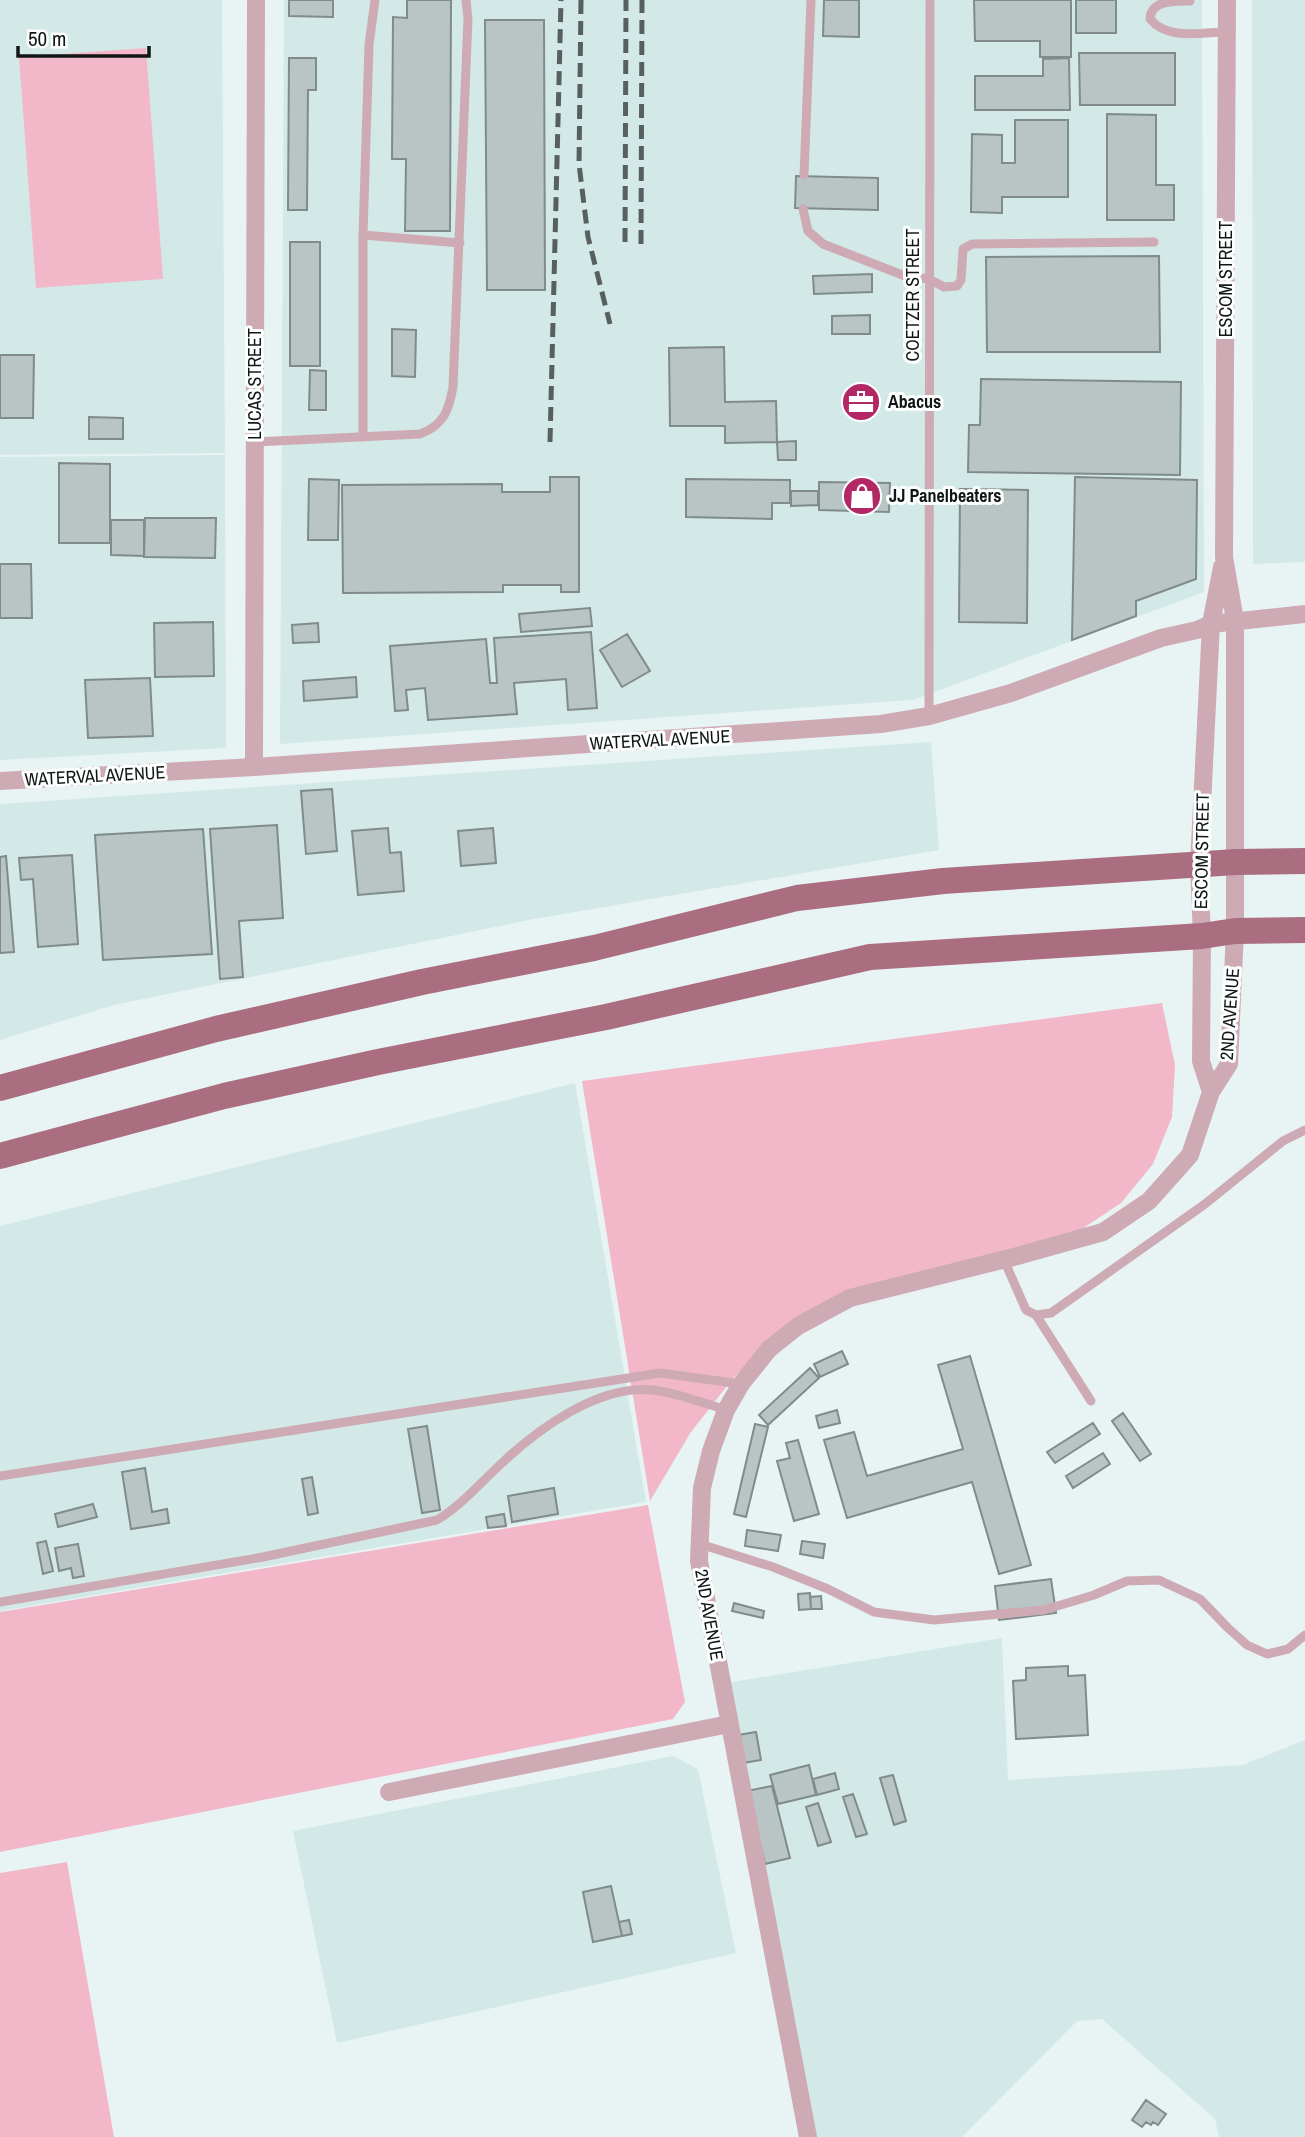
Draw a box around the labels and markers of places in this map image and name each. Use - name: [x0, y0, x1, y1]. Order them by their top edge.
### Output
- office icon: Abacus: [840, 381, 882, 423]
- place label: Abacus: [888, 389, 941, 414]
- shop icon: JJ Panelbeaters: [841, 475, 883, 517]
- place label: JJ Panelbeaters: [889, 483, 1001, 508]

